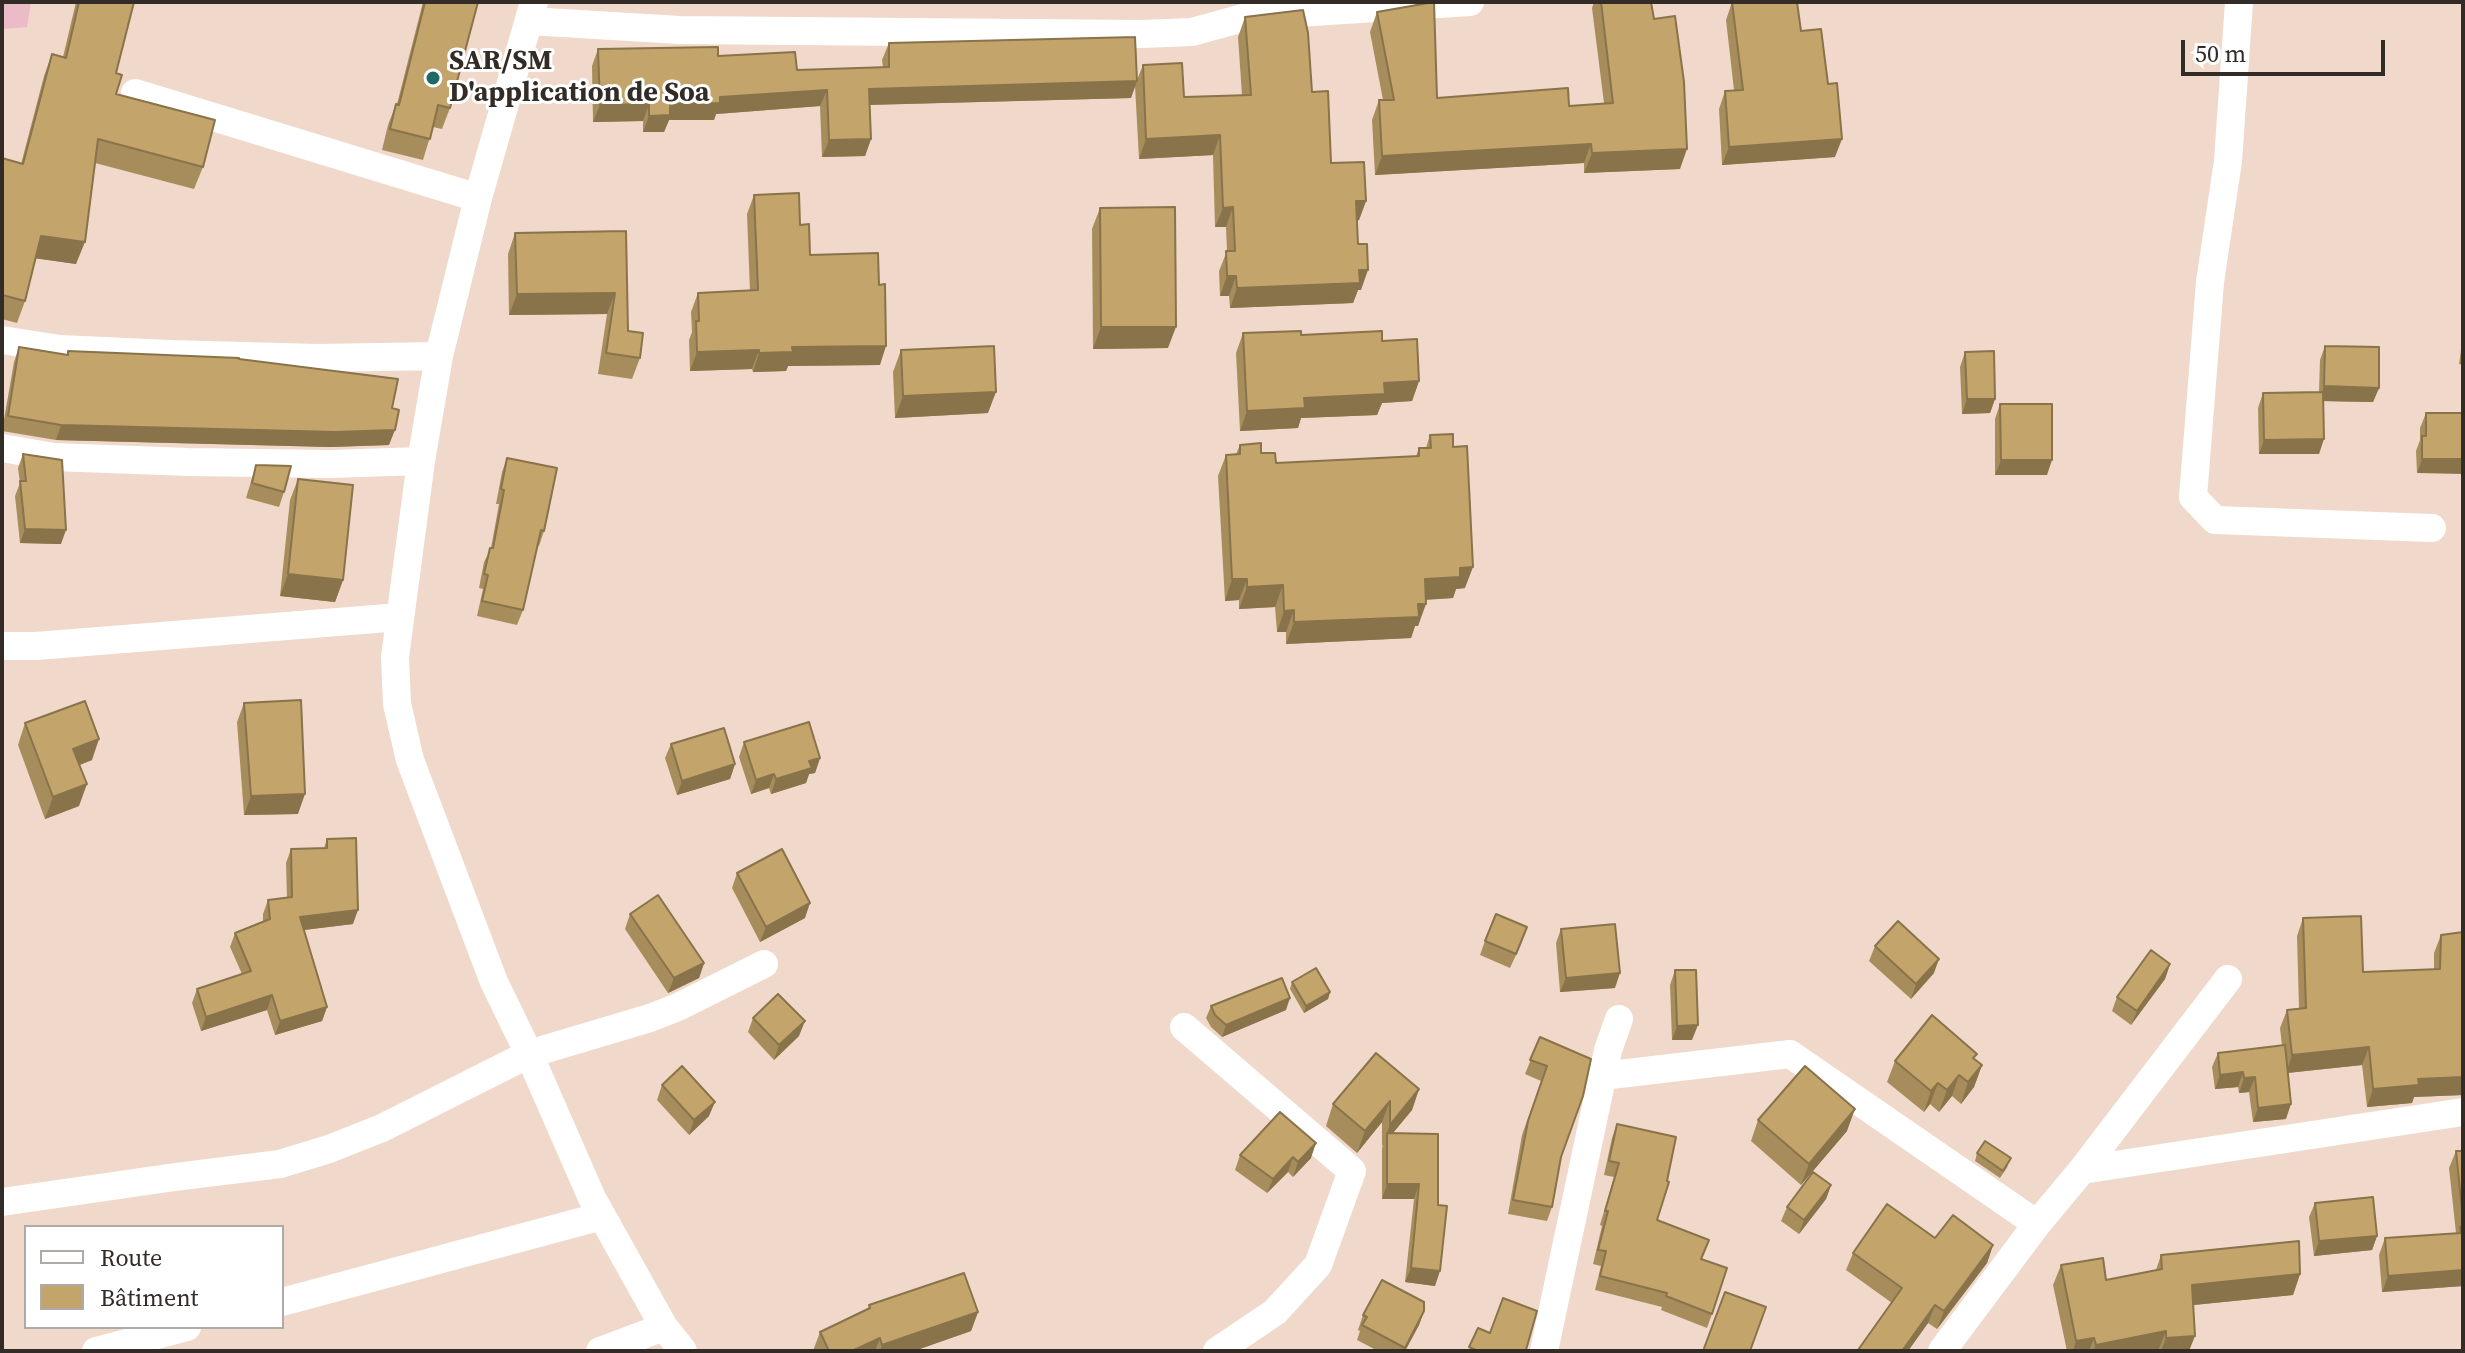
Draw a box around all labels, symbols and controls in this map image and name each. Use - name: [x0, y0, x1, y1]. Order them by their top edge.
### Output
- scale bar: [2185, 24, 2389, 74]
- text: 50 m: [2195, 37, 2246, 70]
- place label: SAR/SM D'application de Soa: [449, 45, 710, 111]
- marker: SAR/SM D'application de Soa: [424, 69, 442, 87]
- legend: [24, 1225, 284, 1329]
- text: Route: [100, 1241, 162, 1274]
- text: Bâtiment: [100, 1281, 198, 1314]

